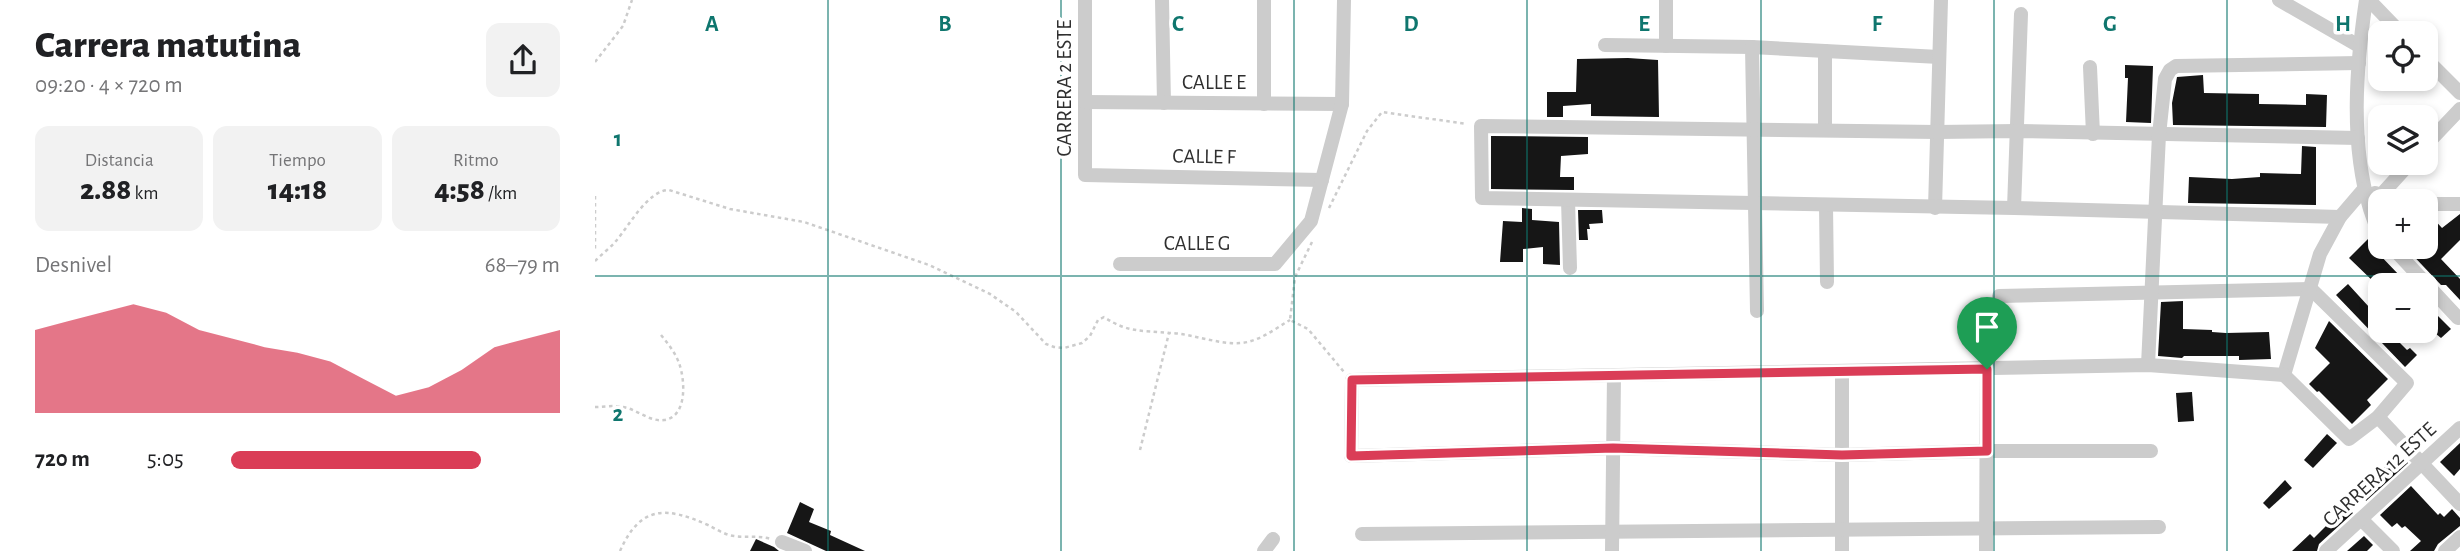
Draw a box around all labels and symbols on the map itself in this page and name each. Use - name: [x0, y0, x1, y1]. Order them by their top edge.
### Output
- text: A: [705, 13, 719, 36]
- text: B: [938, 13, 952, 36]
- text: C: [1172, 13, 1184, 36]
- text: D: [1403, 13, 1419, 36]
- text: E: [1638, 13, 1650, 36]
- text: F: [1872, 13, 1883, 36]
- text: G: [2103, 13, 2117, 36]
- text: H: [2335, 13, 2351, 36]
- street label: CARRERA 2 ESTE: [1054, 20, 1075, 156]
- street label: CALLE E: [1182, 72, 1246, 93]
- text: 1: [614, 128, 622, 151]
- street label: CALLE F: [1172, 145, 1237, 168]
- street label: CALLE G: [1164, 233, 1230, 254]
- pin: [1957, 297, 2017, 369]
- text: 2: [613, 403, 624, 426]
- street label: CARRERA 12 ESTE: [2319, 418, 2440, 530]

